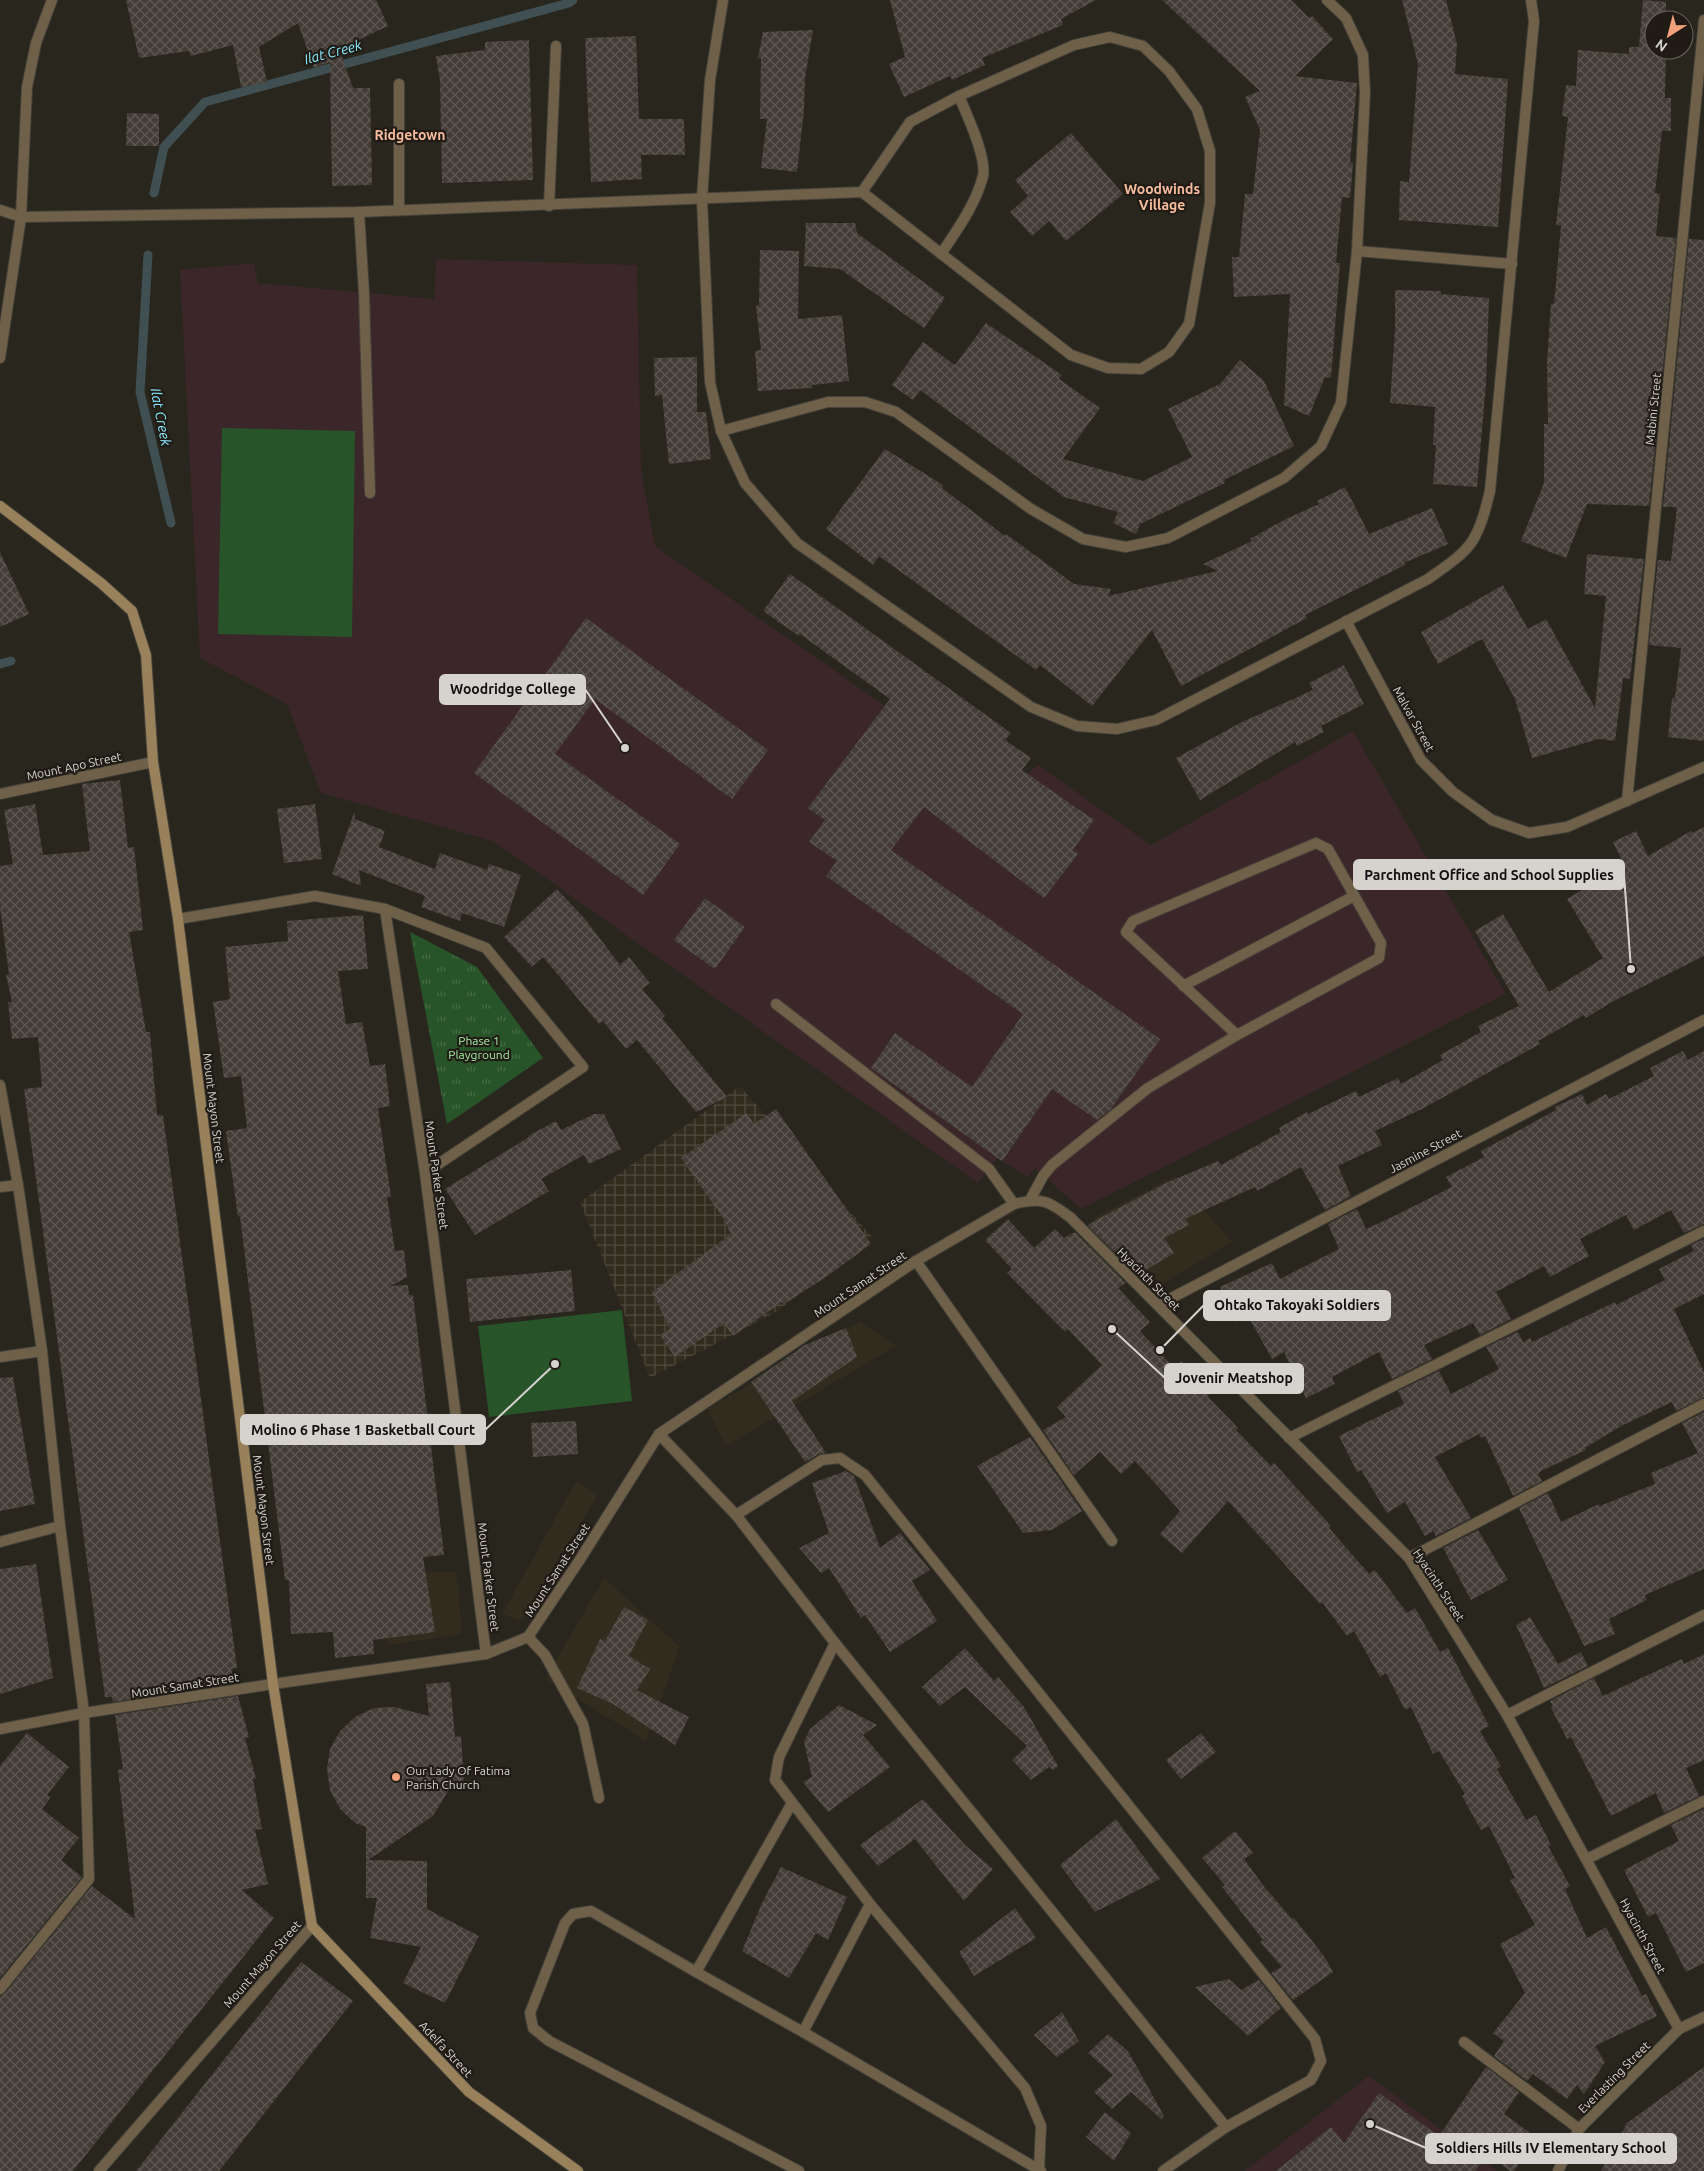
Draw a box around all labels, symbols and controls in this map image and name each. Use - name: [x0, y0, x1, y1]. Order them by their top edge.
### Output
- north arrow: [1644, 10, 1694, 60]
- water label: Ilat Creek: [302, 36, 364, 67]
- text: N: [1652, 36, 1670, 55]
- district label: Ridgetown: [374, 127, 446, 143]
- district label: Woodwinds Village: [1124, 181, 1200, 213]
- street label: Mabini Street: [1643, 372, 1663, 446]
- water label: Ilat Creek: [148, 387, 175, 448]
- callout: Woodridge College: [440, 675, 585, 704]
- text: Woodridge College: [450, 681, 576, 697]
- street label: Malvar Street: [1391, 684, 1437, 754]
- street label: Mount Apo Street: [25, 750, 123, 782]
- callout: Parchment Office and School Supplies: [1354, 860, 1624, 889]
- text: Parchment Office and School Supplies: [1364, 867, 1614, 883]
- park label: Phase 1 Playground: [448, 1034, 510, 1061]
- street label: Mount Mayon Street: [201, 1052, 227, 1164]
- street label: Mount Parker Street: [423, 1120, 451, 1230]
- street label: Jasmine Street: [1387, 1126, 1464, 1176]
- street label: Hyacinth Street: [1115, 1245, 1183, 1313]
- street label: Mount Samat Street: [811, 1248, 909, 1320]
- callout: Ohtako Takoyaki Soldiers: [1204, 1291, 1390, 1320]
- text: Ohtako Takoyaki Soldiers: [1214, 1297, 1380, 1313]
- callout: Jovenir Meatshop: [1165, 1364, 1303, 1393]
- text: Jovenir Meatshop: [1175, 1370, 1293, 1386]
- callout: Molino 6 Phase 1 Basketball Court: [241, 1415, 485, 1444]
- text: Molino 6 Phase 1 Basketball Court: [251, 1422, 475, 1438]
- street label: Mount Mayon Street: [251, 1454, 277, 1566]
- street label: Mount Samat Street: [522, 1521, 592, 1619]
- street label: Mount Parker Street: [476, 1522, 502, 1633]
- street label: Hyacinth Street: [1411, 1546, 1467, 1624]
- street label: Mount Samat Street: [130, 1670, 240, 1700]
- place label: Our Lady Of Fatima Parish Church: [406, 1764, 510, 1791]
- marker: Our Lady Of Fatima Parish Church: [390, 1771, 402, 1783]
- street label: Hyacinth Street: [1618, 1896, 1668, 1976]
- street label: Mount Mayon Street: [221, 1918, 304, 2010]
- street label: Adelfa Street: [417, 2018, 475, 2080]
- street label: Everlasting Street: [1576, 2038, 1653, 2115]
- callout: Soldiers Hills IV Elementary School: [1426, 2134, 1676, 2163]
- text: Soldiers Hills IV Elementary School: [1436, 2140, 1666, 2156]

